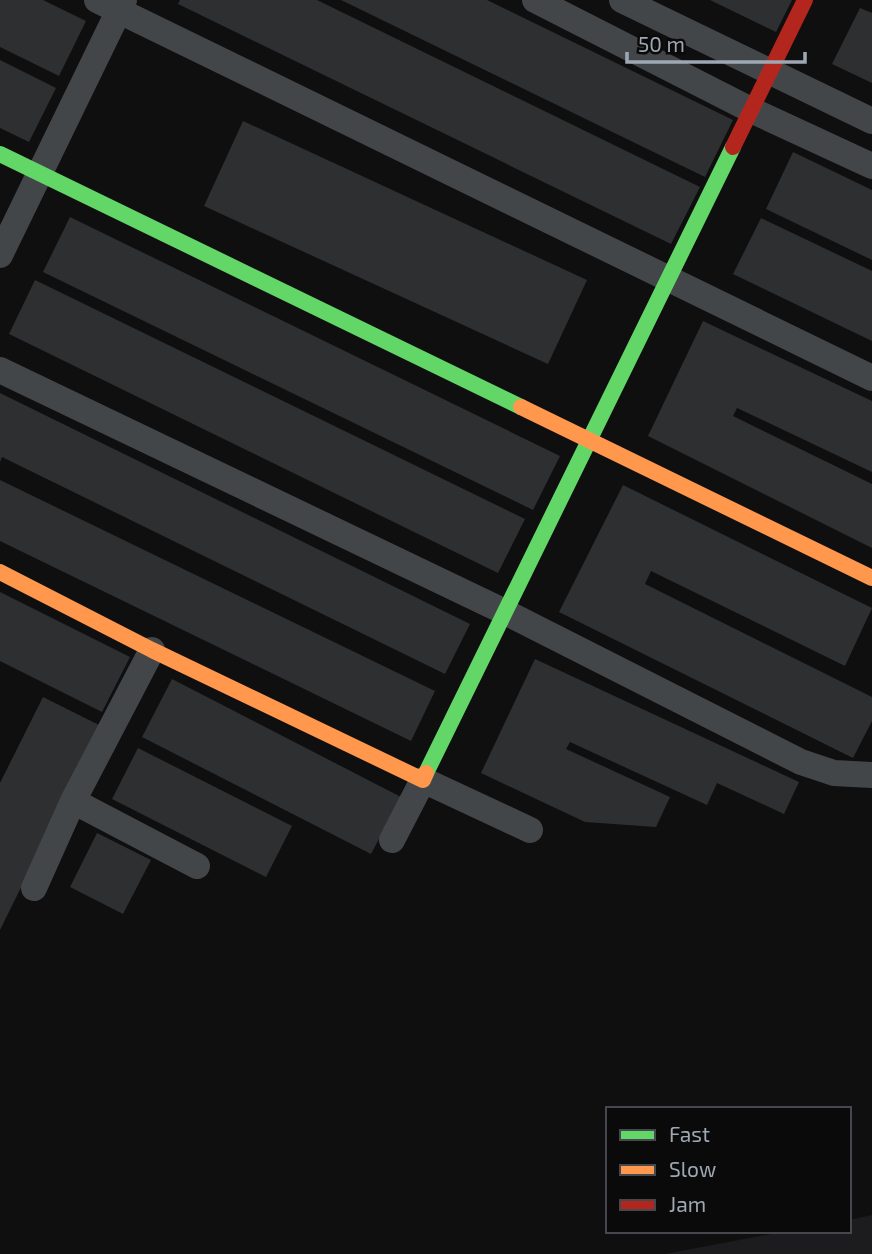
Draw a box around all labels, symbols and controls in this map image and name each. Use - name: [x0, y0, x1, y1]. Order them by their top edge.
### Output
- scale bar: [627, 21, 806, 65]
- text: 50 m: [638, 31, 685, 56]
- legend: [606, 1107, 851, 1233]
- text: Fast: [669, 1121, 710, 1146]
- text: Slow: [669, 1156, 716, 1181]
- text: Jam: [669, 1191, 706, 1216]

